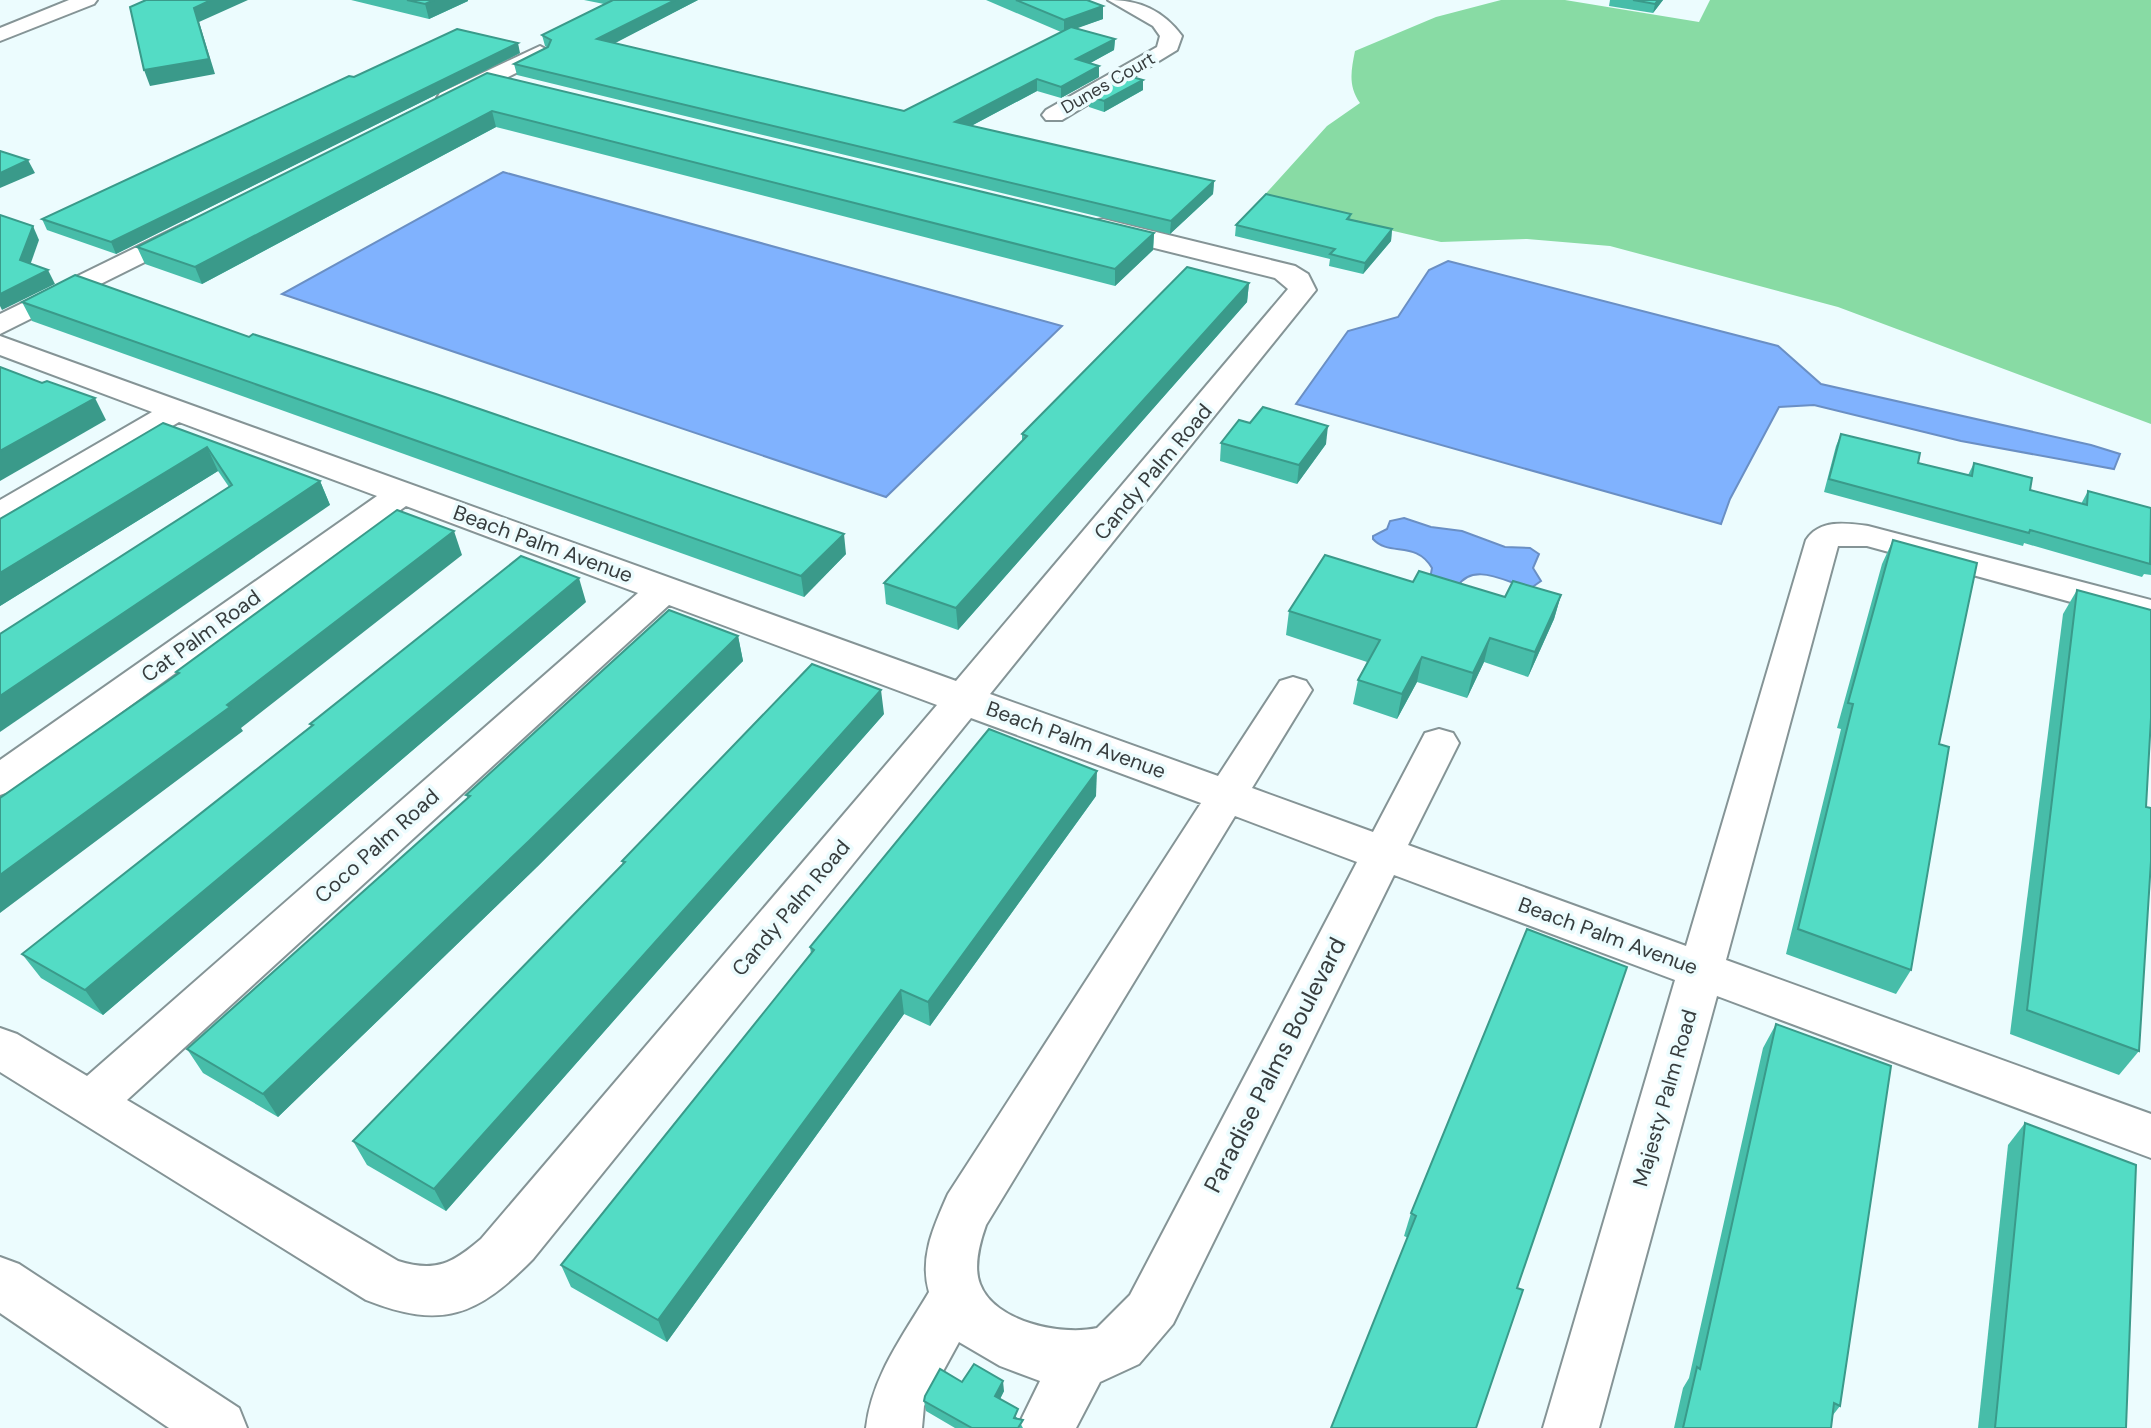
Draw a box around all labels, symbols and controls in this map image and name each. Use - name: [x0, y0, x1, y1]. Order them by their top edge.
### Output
- street label: Dunes Court: [1057, 46, 1159, 120]
- street label: Candy Palm Road: [1088, 398, 1218, 546]
- street label: Beach Palm Avenue: [449, 498, 637, 590]
- street label: Cat Palm Road: [136, 583, 266, 689]
- street label: Beach Palm Avenue: [982, 694, 1170, 786]
- street label: Coco Palm Road: [309, 783, 445, 909]
- street label: Candy Palm Road: [726, 834, 856, 982]
- street label: Beach Palm Avenue: [1514, 890, 1702, 982]
- street label: Paradise Palms Boulevard: [1197, 932, 1352, 1198]
- street label: Majesty Palm Road: [1626, 1006, 1704, 1190]

